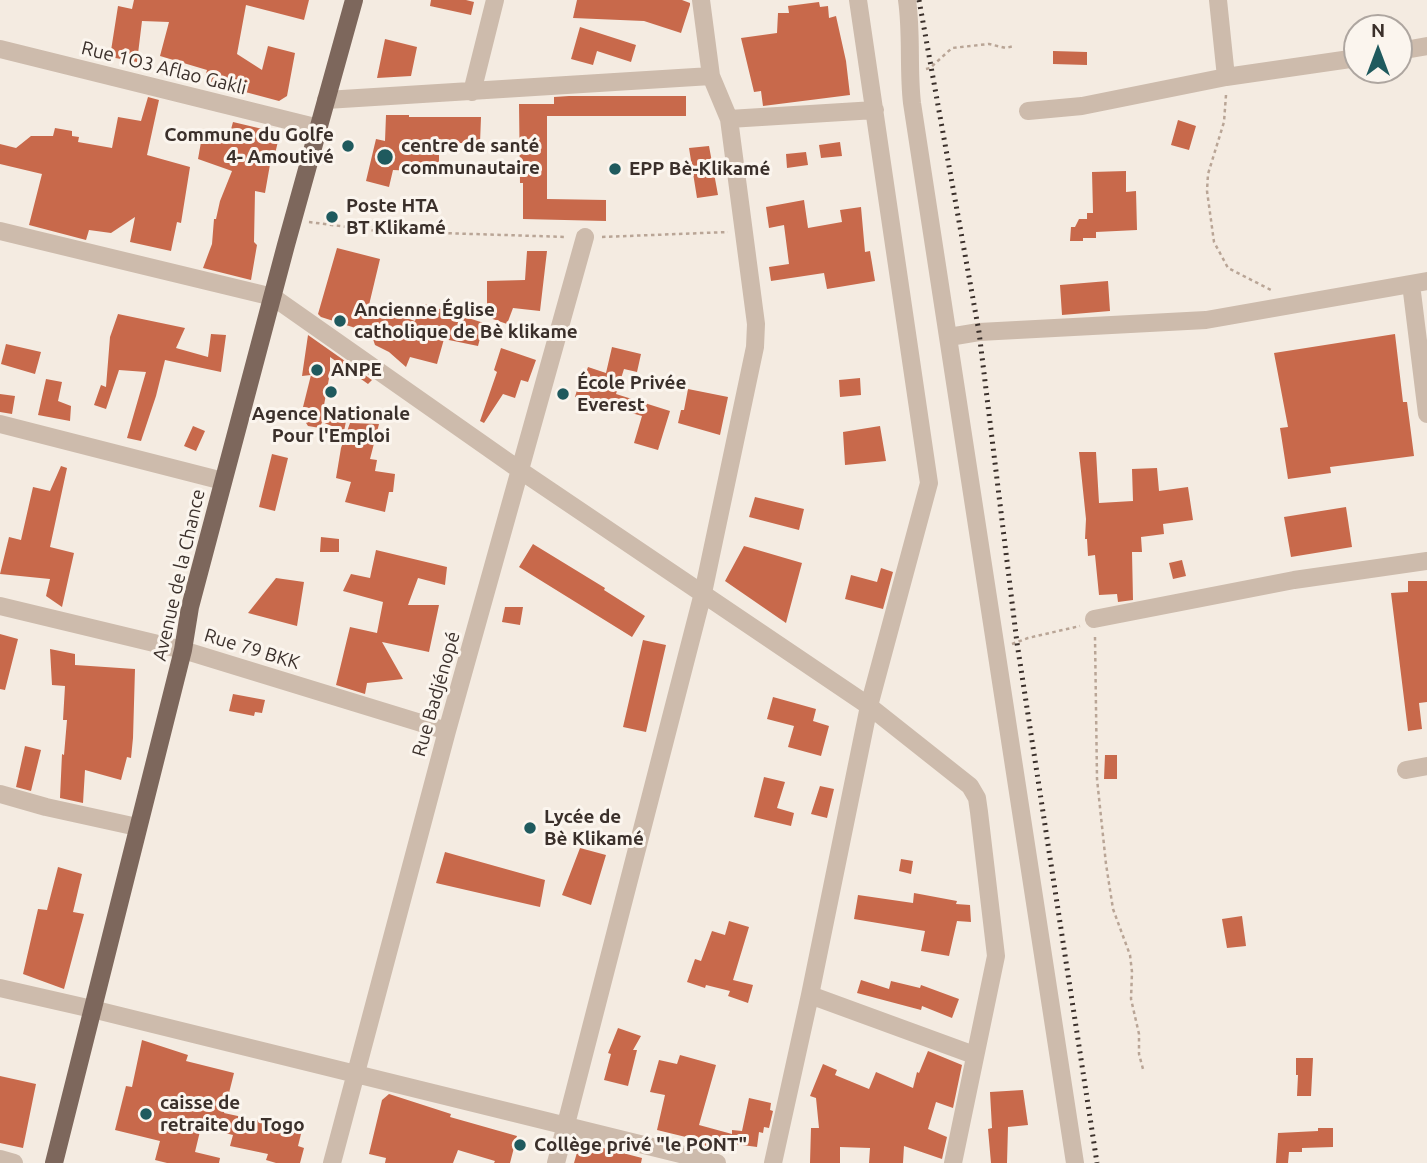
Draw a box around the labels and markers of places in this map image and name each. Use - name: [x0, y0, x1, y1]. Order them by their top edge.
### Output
- place label: Commune du Golfe 4- Amoutivé: [164, 124, 334, 168]
- place label: centre de santé communautaire: [401, 135, 540, 179]
- marker: Commune du Golfe 4- Amoutivé: [340, 138, 356, 154]
- marker: centre de santé communautaire: [375, 147, 395, 167]
- place label: EPP Bè-Klikamé: [629, 158, 770, 180]
- marker: EPP Bè-Klikamé: [607, 161, 623, 177]
- place label: Poste HTA BT Klikamé: [346, 195, 446, 239]
- marker: Poste HTA BT Klikamé: [324, 209, 340, 225]
- place label: Ancienne Église catholique de Bè klikame: [354, 299, 578, 343]
- marker: Ancienne Église catholique de Bè klikame: [332, 313, 348, 329]
- place label: ANPE: [331, 359, 382, 381]
- marker: ANPE: [309, 362, 325, 378]
- place label: École Privée Everest: [577, 372, 686, 416]
- marker: Agence Nationale Pour l'Emploi: [323, 384, 339, 400]
- marker: École Privée Everest: [555, 386, 571, 402]
- place label: Agence Nationale Pour l'Emploi: [252, 403, 410, 447]
- place label: Lycée de Bè Klikamé: [544, 806, 644, 850]
- marker: Lycée de Bè Klikamé: [522, 820, 538, 836]
- place label: caisse de retraite du Togo: [160, 1092, 305, 1136]
- marker: caisse de retraite du Togo: [138, 1106, 154, 1122]
- place label: Collège privé "le PONT": [534, 1134, 747, 1156]
- marker: Collège privé "le PONT": [512, 1137, 528, 1153]

